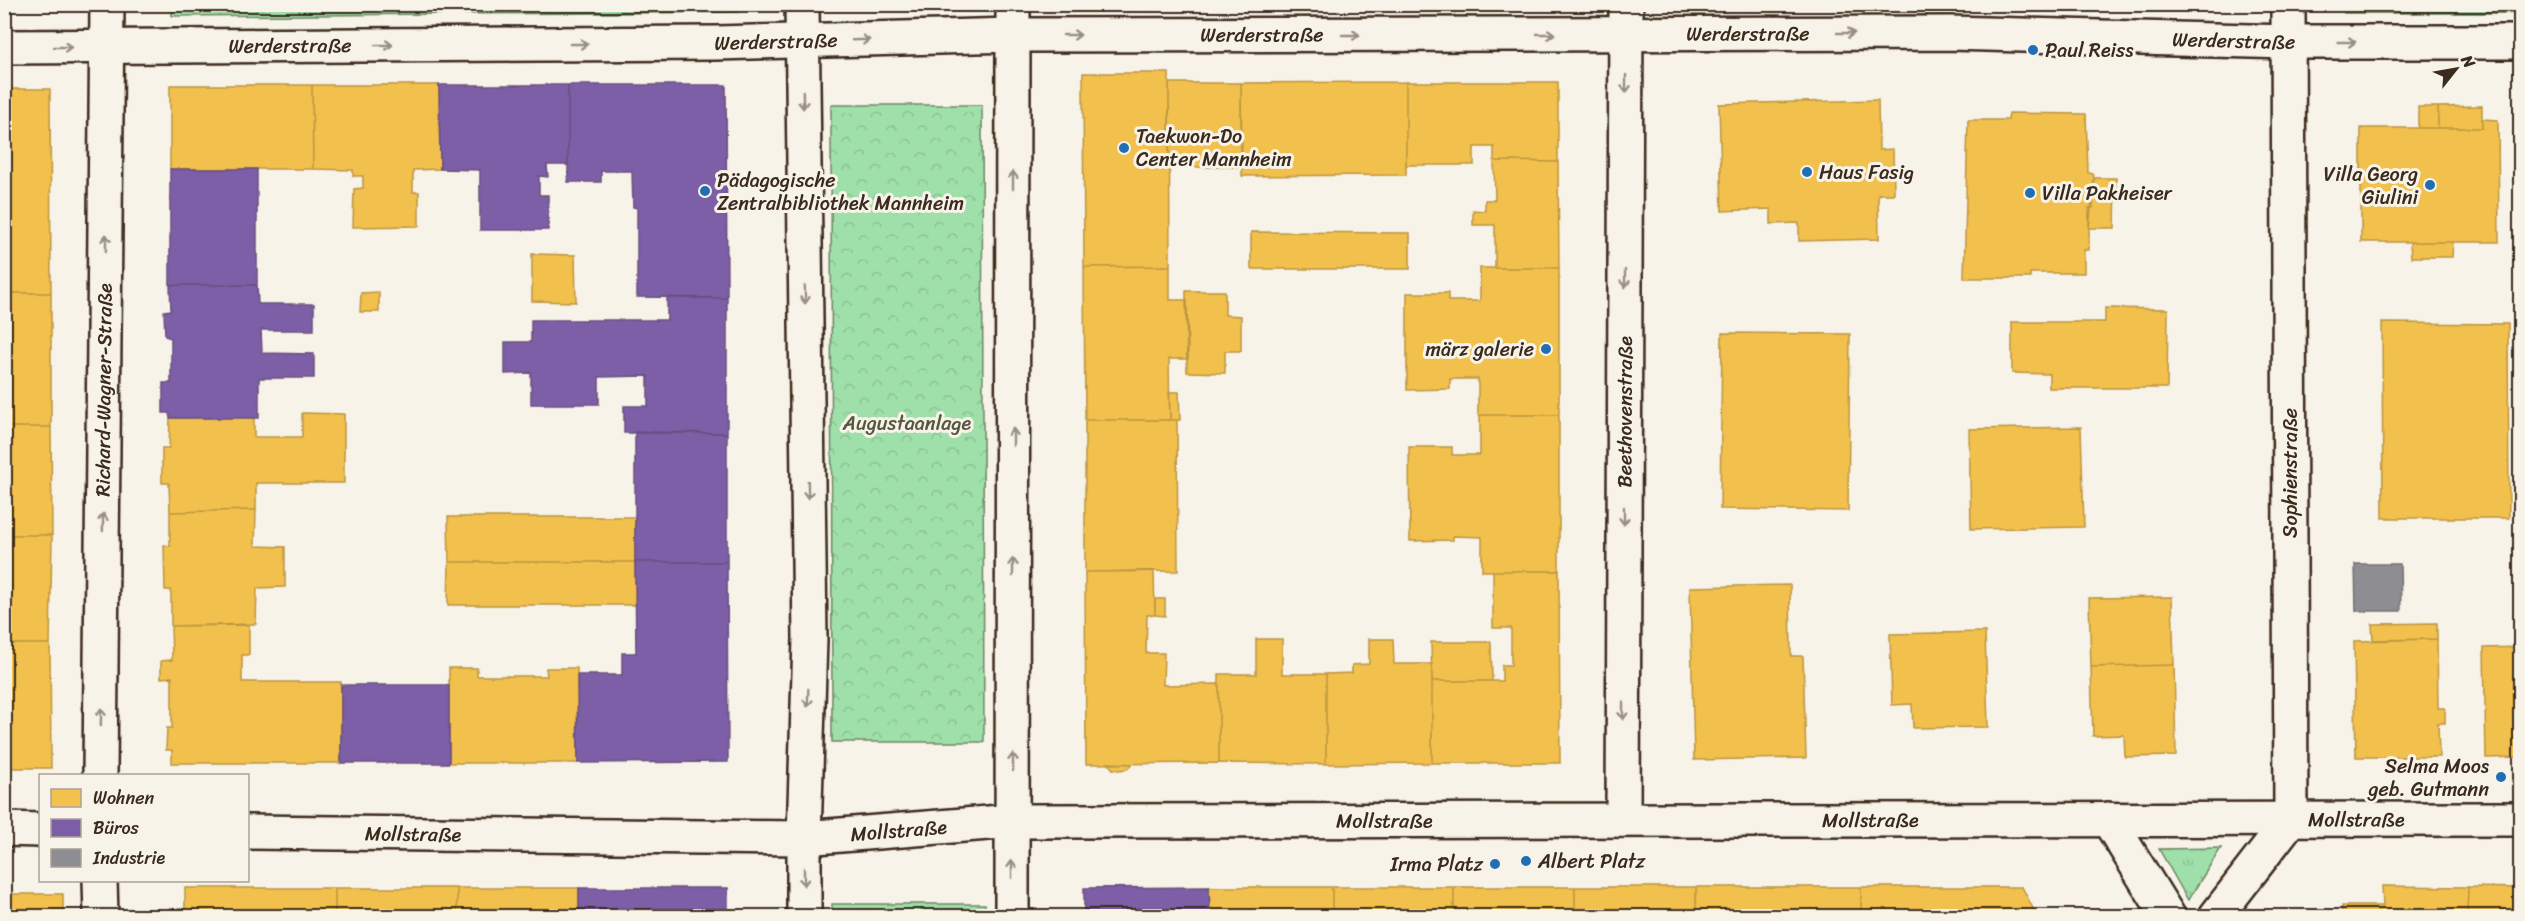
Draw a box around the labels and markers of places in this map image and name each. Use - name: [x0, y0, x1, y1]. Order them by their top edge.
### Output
- place label: Paul Reiss: [2045, 33, 2134, 68]
- marker: Paul Reiss: [2026, 43, 2040, 57]
- place label: Taekwon-Do Center Mannheim: [1136, 119, 1292, 177]
- marker: Taekwon-Do Center Mannheim: [1117, 141, 1131, 155]
- place label: Haus Fasig: [1819, 155, 1914, 190]
- place label: Villa Georg Giulini: [2323, 157, 2419, 215]
- place label: Pädagogische Zentralbibliothek Mannheim: [717, 163, 964, 221]
- marker: Haus Fasig: [1800, 165, 1814, 179]
- place label: Villa Pakheiser: [2042, 176, 2173, 211]
- marker: Villa Georg Giulini: [2423, 178, 2437, 192]
- marker: Pädagogische Zentralbibliothek Mannheim: [698, 184, 712, 198]
- marker: Villa Pakheiser: [2023, 186, 2037, 200]
- place label: märz galerie: [1426, 332, 1534, 367]
- marker: märz galerie: [1539, 342, 1553, 356]
- place label: Selma Moos geb. Gutmann: [2366, 749, 2490, 807]
- marker: Selma Moos geb. Gutmann: [2494, 770, 2508, 784]
- place label: Albert Platz: [1537, 844, 1646, 879]
- place label: Irma Platz: [1389, 847, 1483, 882]
- marker: Albert Platz: [1519, 854, 1533, 868]
- marker: Irma Platz: [1488, 857, 1502, 871]

